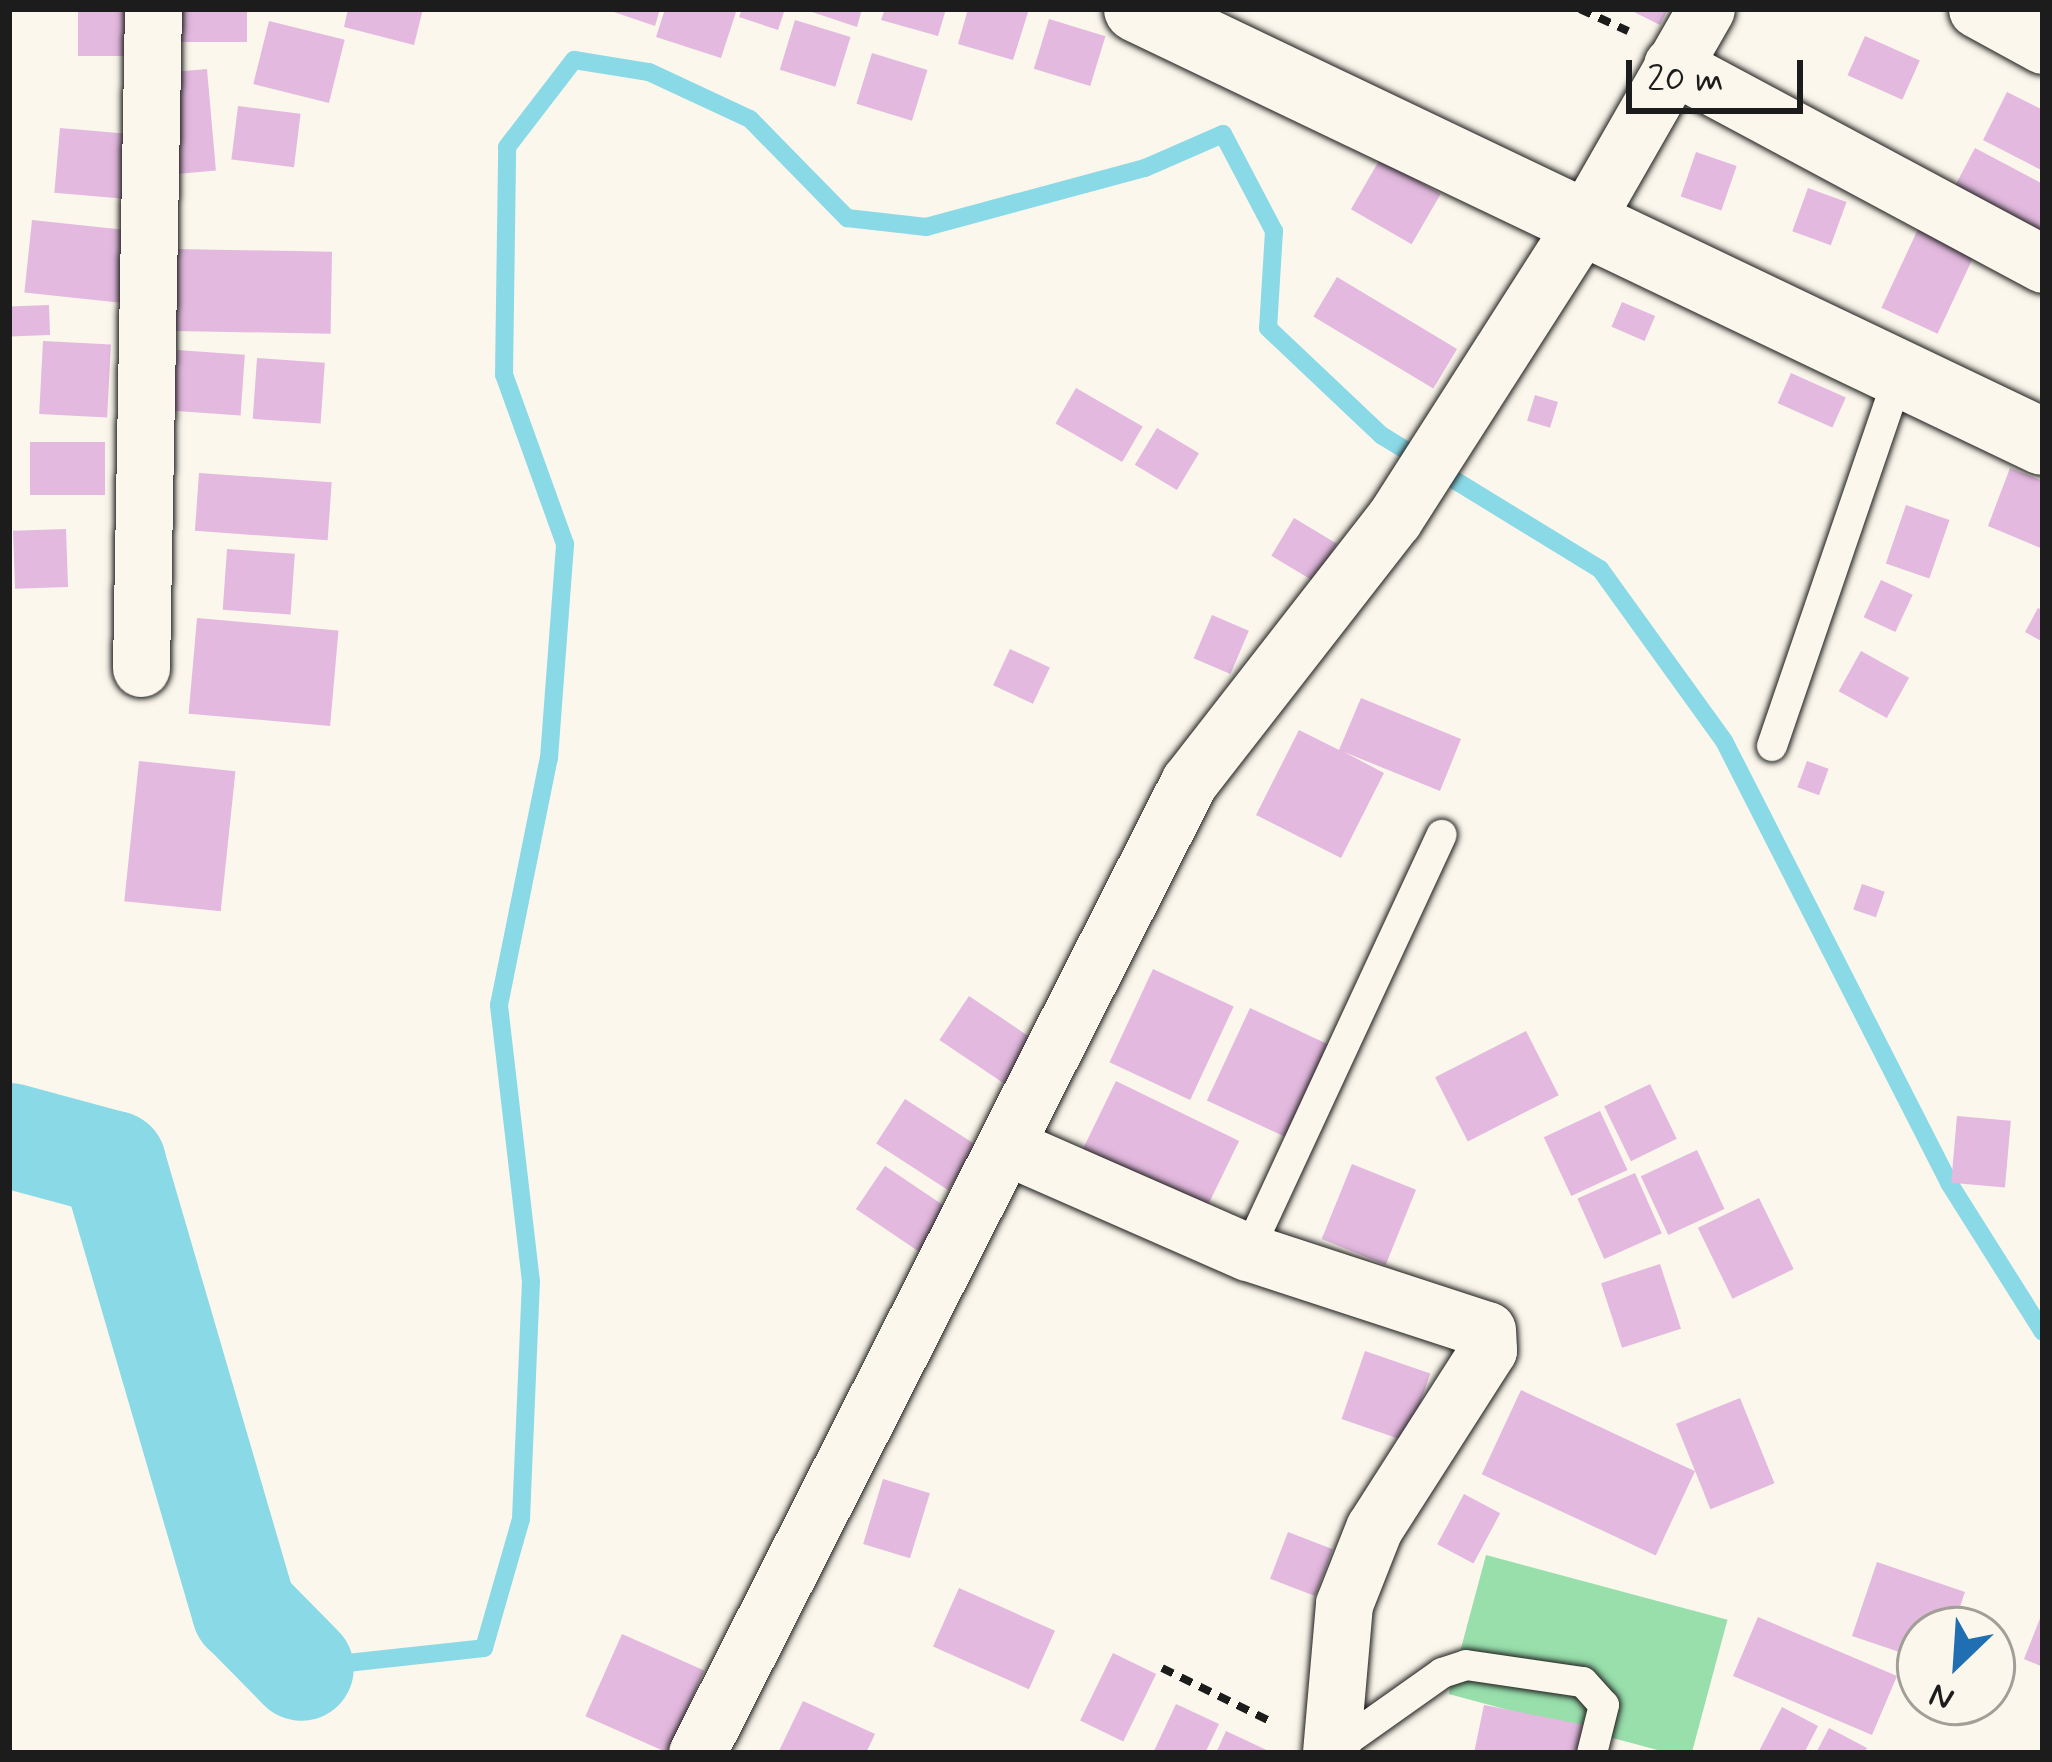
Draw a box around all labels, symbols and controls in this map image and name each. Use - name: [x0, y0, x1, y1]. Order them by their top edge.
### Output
- scale bar: [1632, 36, 1809, 110]
- text: 20 m: [1647, 57, 1724, 104]
- north arrow: [1896, 1606, 2016, 1726]
- text: N: [1923, 1671, 1961, 1720]

